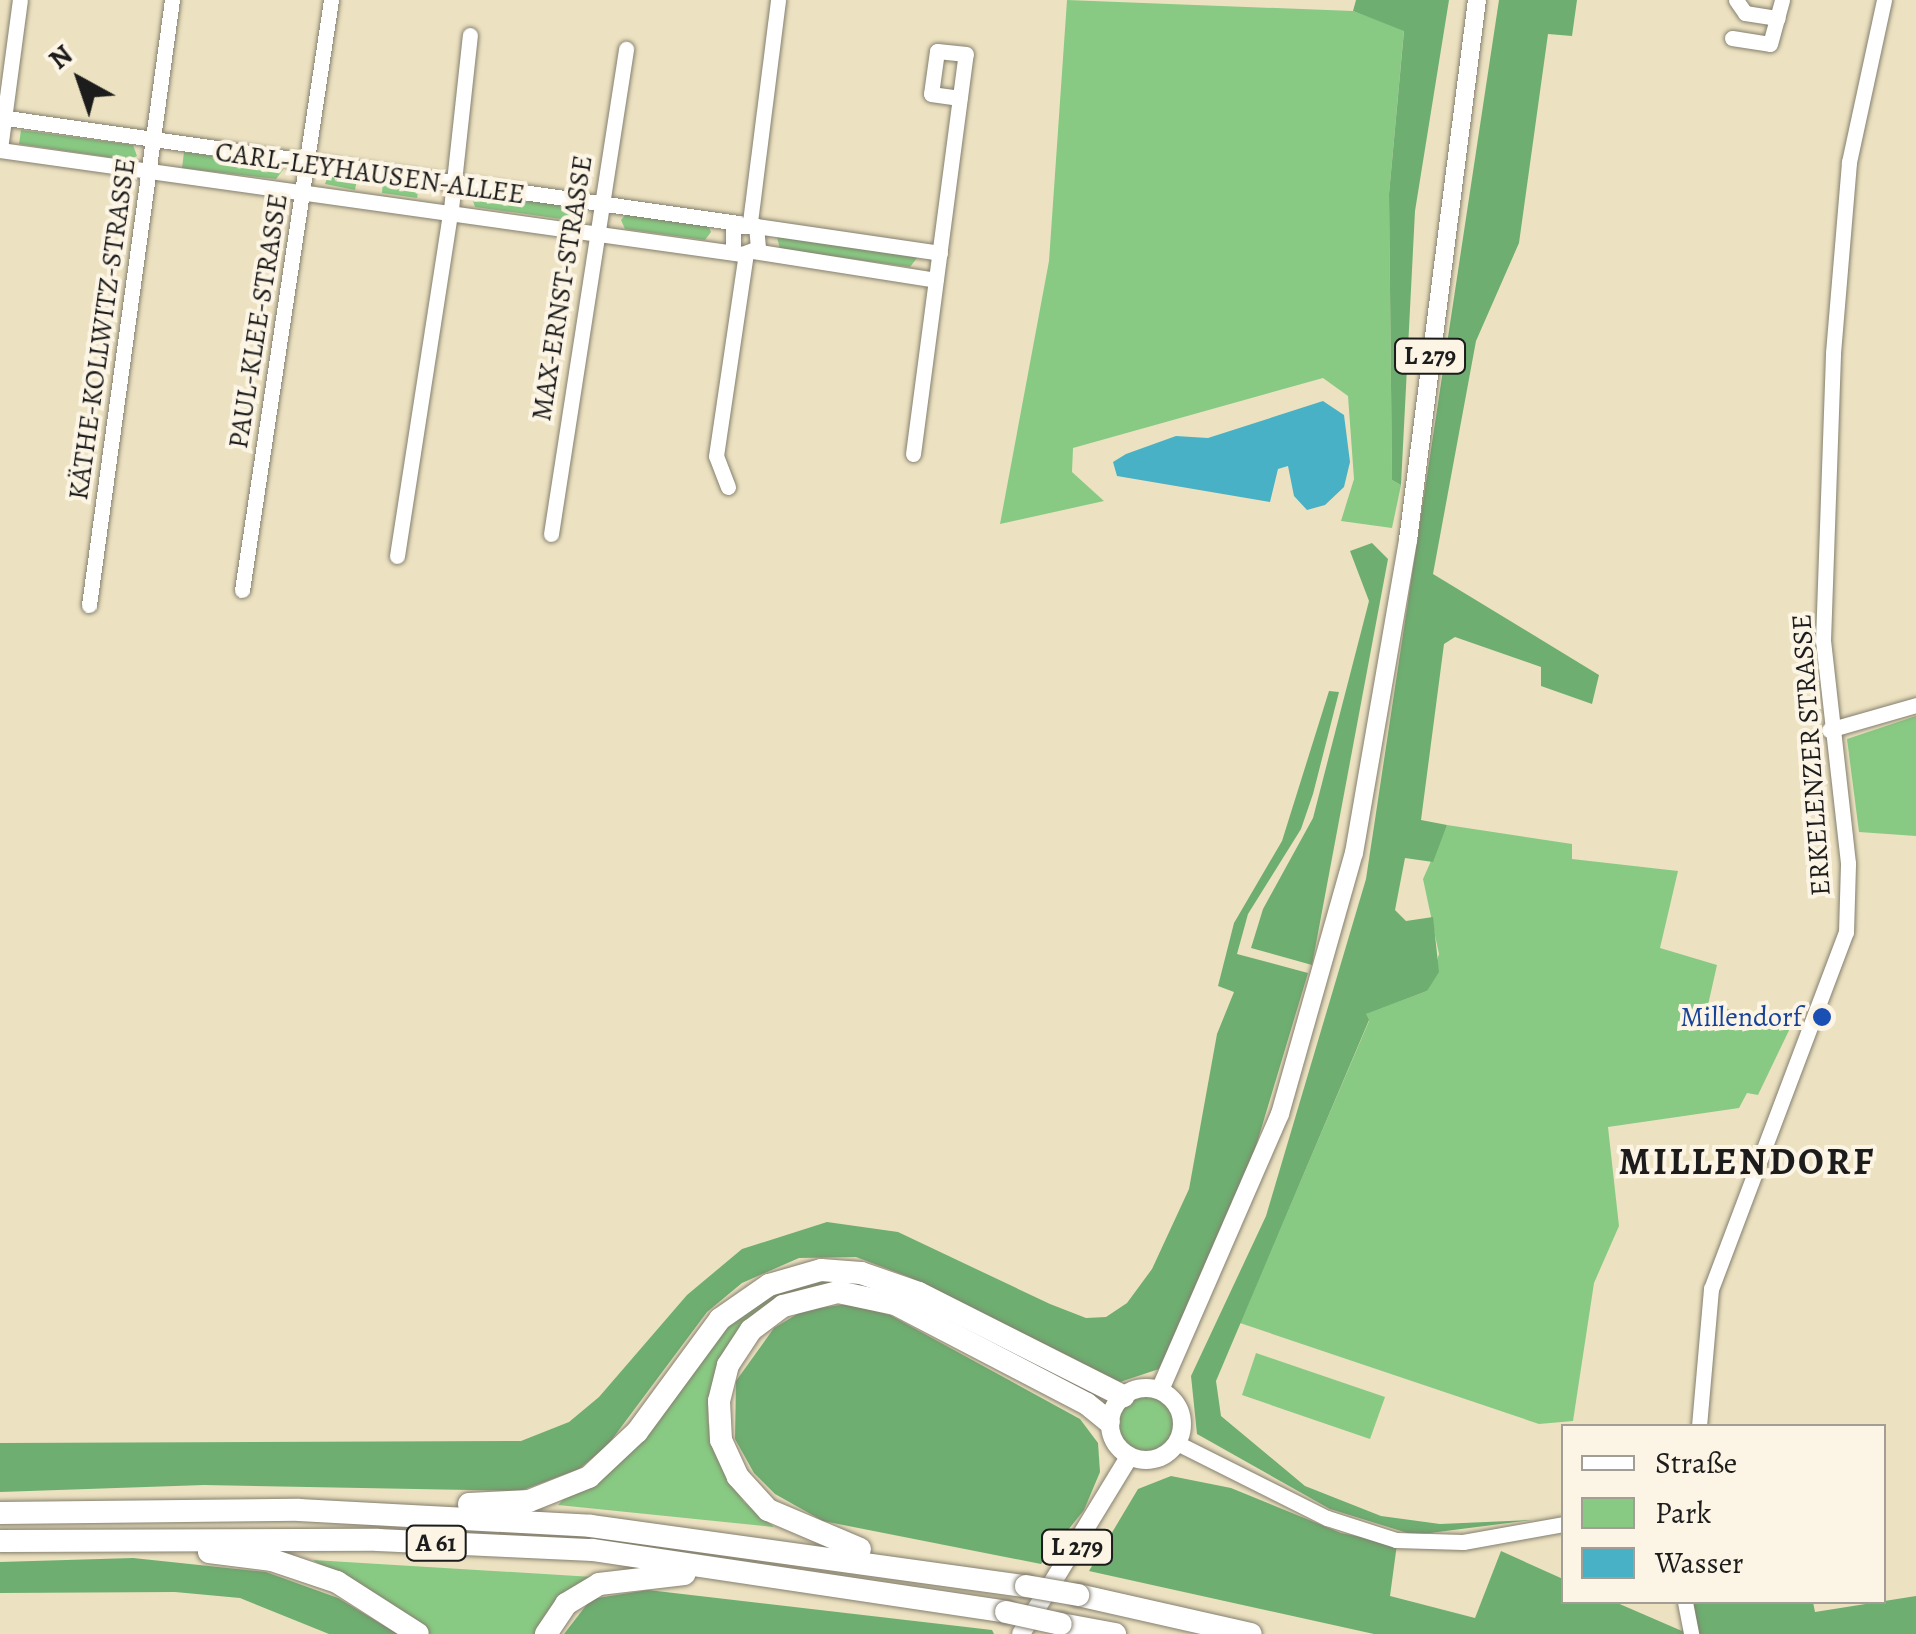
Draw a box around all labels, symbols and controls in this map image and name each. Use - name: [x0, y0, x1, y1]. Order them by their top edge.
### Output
- north arrow: [30, 30, 130, 130]
- text: N: [41, 36, 81, 78]
- street label: CARL-LEYHAUSEN-ALLEE: [213, 135, 527, 211]
- street label: MAX-ERNST-STRASSE: [524, 153, 600, 423]
- street label: KÄTHE-KOLLWITZ-STRASSE: [61, 156, 143, 502]
- street label: PAUL-KLEE-STRASSE: [221, 191, 295, 451]
- road number: L 279: [1392, 336, 1468, 376]
- street label: ERKELENZER STRASSE: [1784, 613, 1838, 897]
- place label: Millendorf: [1680, 1000, 1802, 1034]
- marker: Millendorf: [1811, 1006, 1833, 1028]
- district label: MILLENDORF: [1618, 1139, 1876, 1185]
- legend: [1561, 1424, 1886, 1604]
- text: Straße: [1655, 1443, 1737, 1483]
- text: Park: [1655, 1493, 1711, 1533]
- road number: A 61: [404, 1523, 468, 1563]
- road number: L 279: [1040, 1527, 1114, 1567]
- text: Wasser: [1655, 1543, 1744, 1583]

